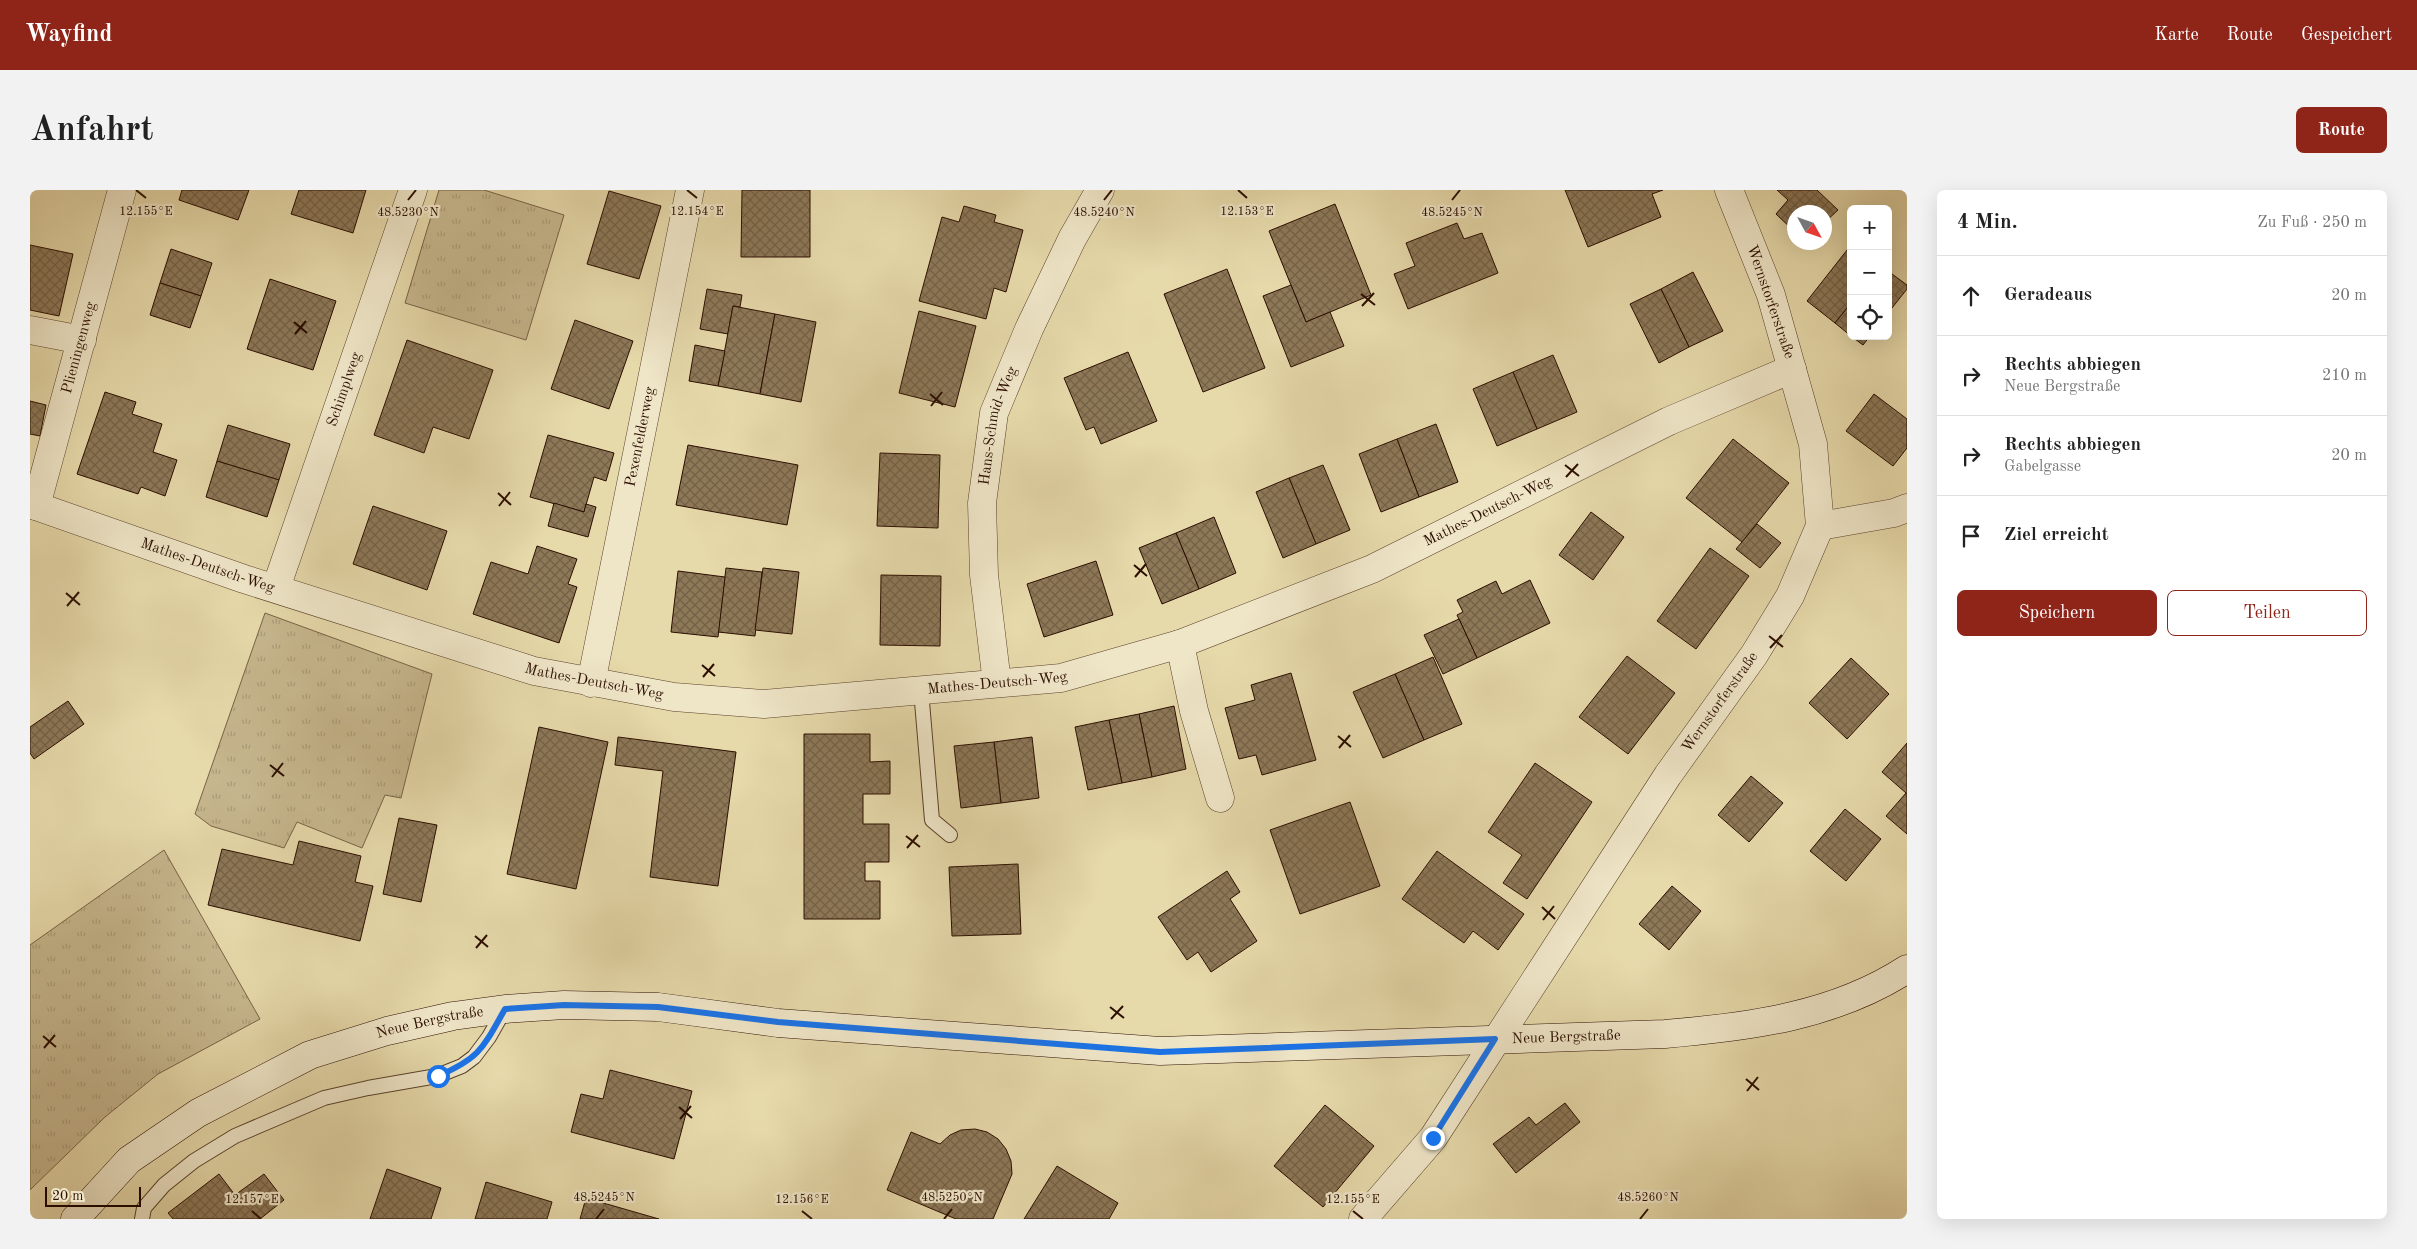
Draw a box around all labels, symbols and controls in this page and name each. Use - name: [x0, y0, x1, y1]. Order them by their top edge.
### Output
- text: Wayfind: [25, 23, 112, 47]
- text: Karte: [2154, 26, 2199, 44]
- text: Route: [2227, 26, 2273, 44]
- text: Gespeichert: [2301, 26, 2392, 44]
- button: Route: [2296, 107, 2387, 153]
- text: Anfahrt: [30, 113, 153, 148]
- text: 12.155°E: [119, 205, 173, 218]
- text: 12.154°E: [670, 205, 724, 218]
- text: 12.153°E: [1220, 205, 1274, 218]
- north arrow: [1787, 205, 1832, 250]
- map controls: [1847, 205, 1892, 340]
- button: +: [1847, 205, 1892, 250]
- text: 48.5230°N: [377, 206, 439, 219]
- text: 48.5240°N: [1073, 206, 1135, 219]
- text: 48.5245°N: [1421, 206, 1483, 219]
- text: 4 Min.: [1957, 212, 2018, 233]
- text: Zu Fuß · 250 m: [2257, 215, 2367, 231]
- street label: Wernstorferstraße: [1744, 243, 1797, 361]
- button: −: [1847, 250, 1892, 295]
- icon: ahead: [1957, 282, 1985, 310]
- text: Geradeaus: [2004, 286, 2092, 305]
- text: 20 m: [2331, 288, 2367, 304]
- button: locate: [1847, 295, 1892, 340]
- street label: Plieningenweg: [59, 300, 99, 395]
- street label: Schimplweg: [325, 350, 364, 429]
- text: Rechts abbiegen: [2004, 356, 2141, 375]
- icon: right: [1957, 362, 1985, 390]
- street label: Hans-Schmid-Weg: [977, 364, 1020, 486]
- text: 210 m: [2322, 368, 2367, 384]
- text: Neue Bergstraße: [2004, 379, 2120, 395]
- street label: Pexenfelderweg: [623, 386, 658, 488]
- text: Rechts abbiegen: [2004, 436, 2141, 455]
- icon: right: [1957, 442, 1985, 470]
- text: 20 m: [2331, 448, 2367, 464]
- text: Gabelgasse: [2004, 459, 2081, 475]
- street label: Mathes-Deutsch-Weg: [1421, 473, 1554, 549]
- icon: arrive: [1957, 522, 1985, 550]
- text: Ziel erreicht: [2004, 526, 2109, 545]
- street label: Mathes-Deutsch-Weg: [139, 536, 276, 596]
- button: Speichern: [1957, 590, 2157, 636]
- button: Teilen: [2167, 590, 2367, 636]
- street label: Wernstorferstraße: [1679, 649, 1761, 755]
- street label: Mathes-Deutsch-Weg: [523, 661, 665, 702]
- street label: Mathes-Deutsch-Weg: [927, 669, 1069, 697]
- street label: Neue Bergstraße: [374, 1004, 485, 1041]
- street label: Neue Bergstraße: [1511, 1028, 1621, 1047]
- route start: [427, 1065, 450, 1088]
- route end: [1422, 1127, 1445, 1150]
- scale bar: [45, 1184, 141, 1207]
- text: 20 m: [52, 1189, 83, 1203]
- text: 48.5245°N: [573, 1191, 635, 1204]
- text: 48.5250°N: [921, 1191, 983, 1204]
- text: 48.5260°N: [1617, 1191, 1679, 1204]
- text: 12.157°E: [225, 1193, 279, 1206]
- text: 12.156°E: [775, 1193, 829, 1206]
- text: 12.155°E: [1326, 1193, 1380, 1206]

